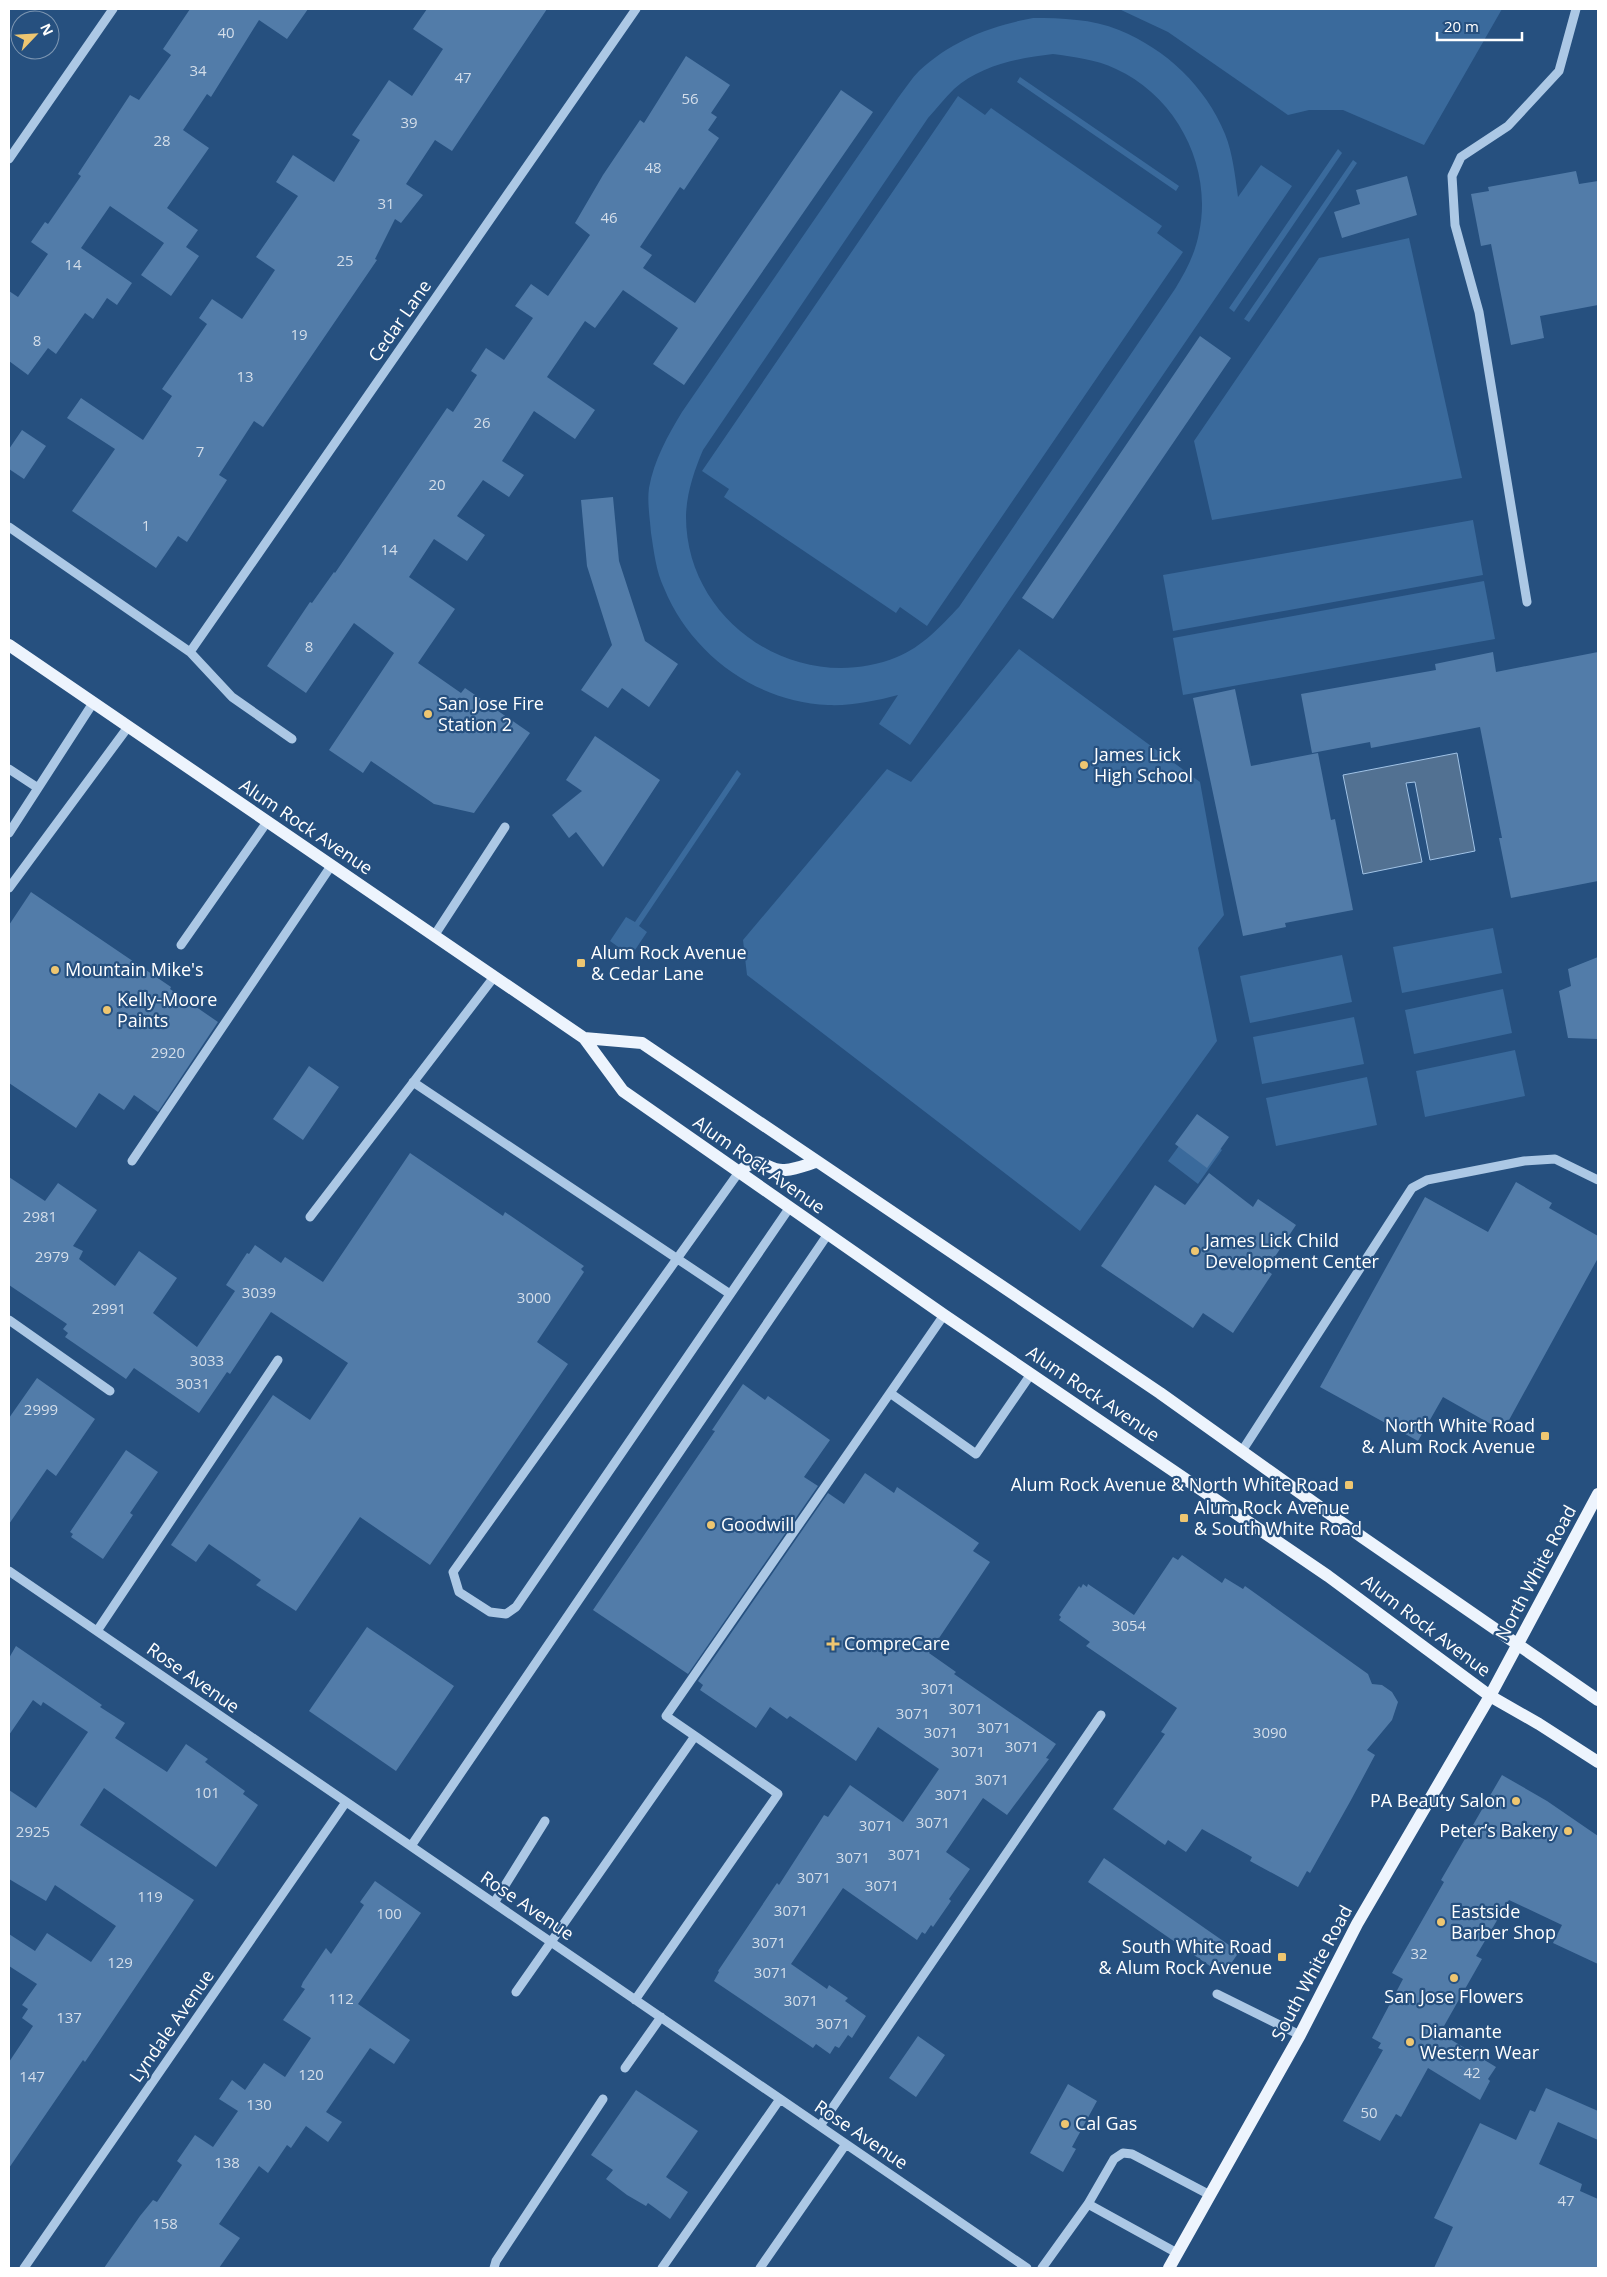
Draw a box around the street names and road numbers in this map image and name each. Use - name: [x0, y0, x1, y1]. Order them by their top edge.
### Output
- street label: Cedar Lane: [362, 275, 436, 366]
- street label: Alum Rock Avenue: [235, 773, 378, 880]
- street label: Alum Rock Avenue: [689, 1110, 830, 1219]
- street label: Alum Rock Avenue: [1022, 1340, 1165, 1447]
- street label: North White Road: [1489, 1501, 1581, 1644]
- street label: Alum Rock Avenue: [1357, 1569, 1496, 1682]
- street label: Rose Avenue: [142, 1636, 245, 1718]
- street label: Rose Avenue: [476, 1865, 579, 1945]
- street label: South White Road: [1265, 1901, 1357, 2044]
- street label: Lyndale Avenue: [123, 1964, 219, 2087]
- street label: Rose Avenue: [810, 2094, 913, 2174]

